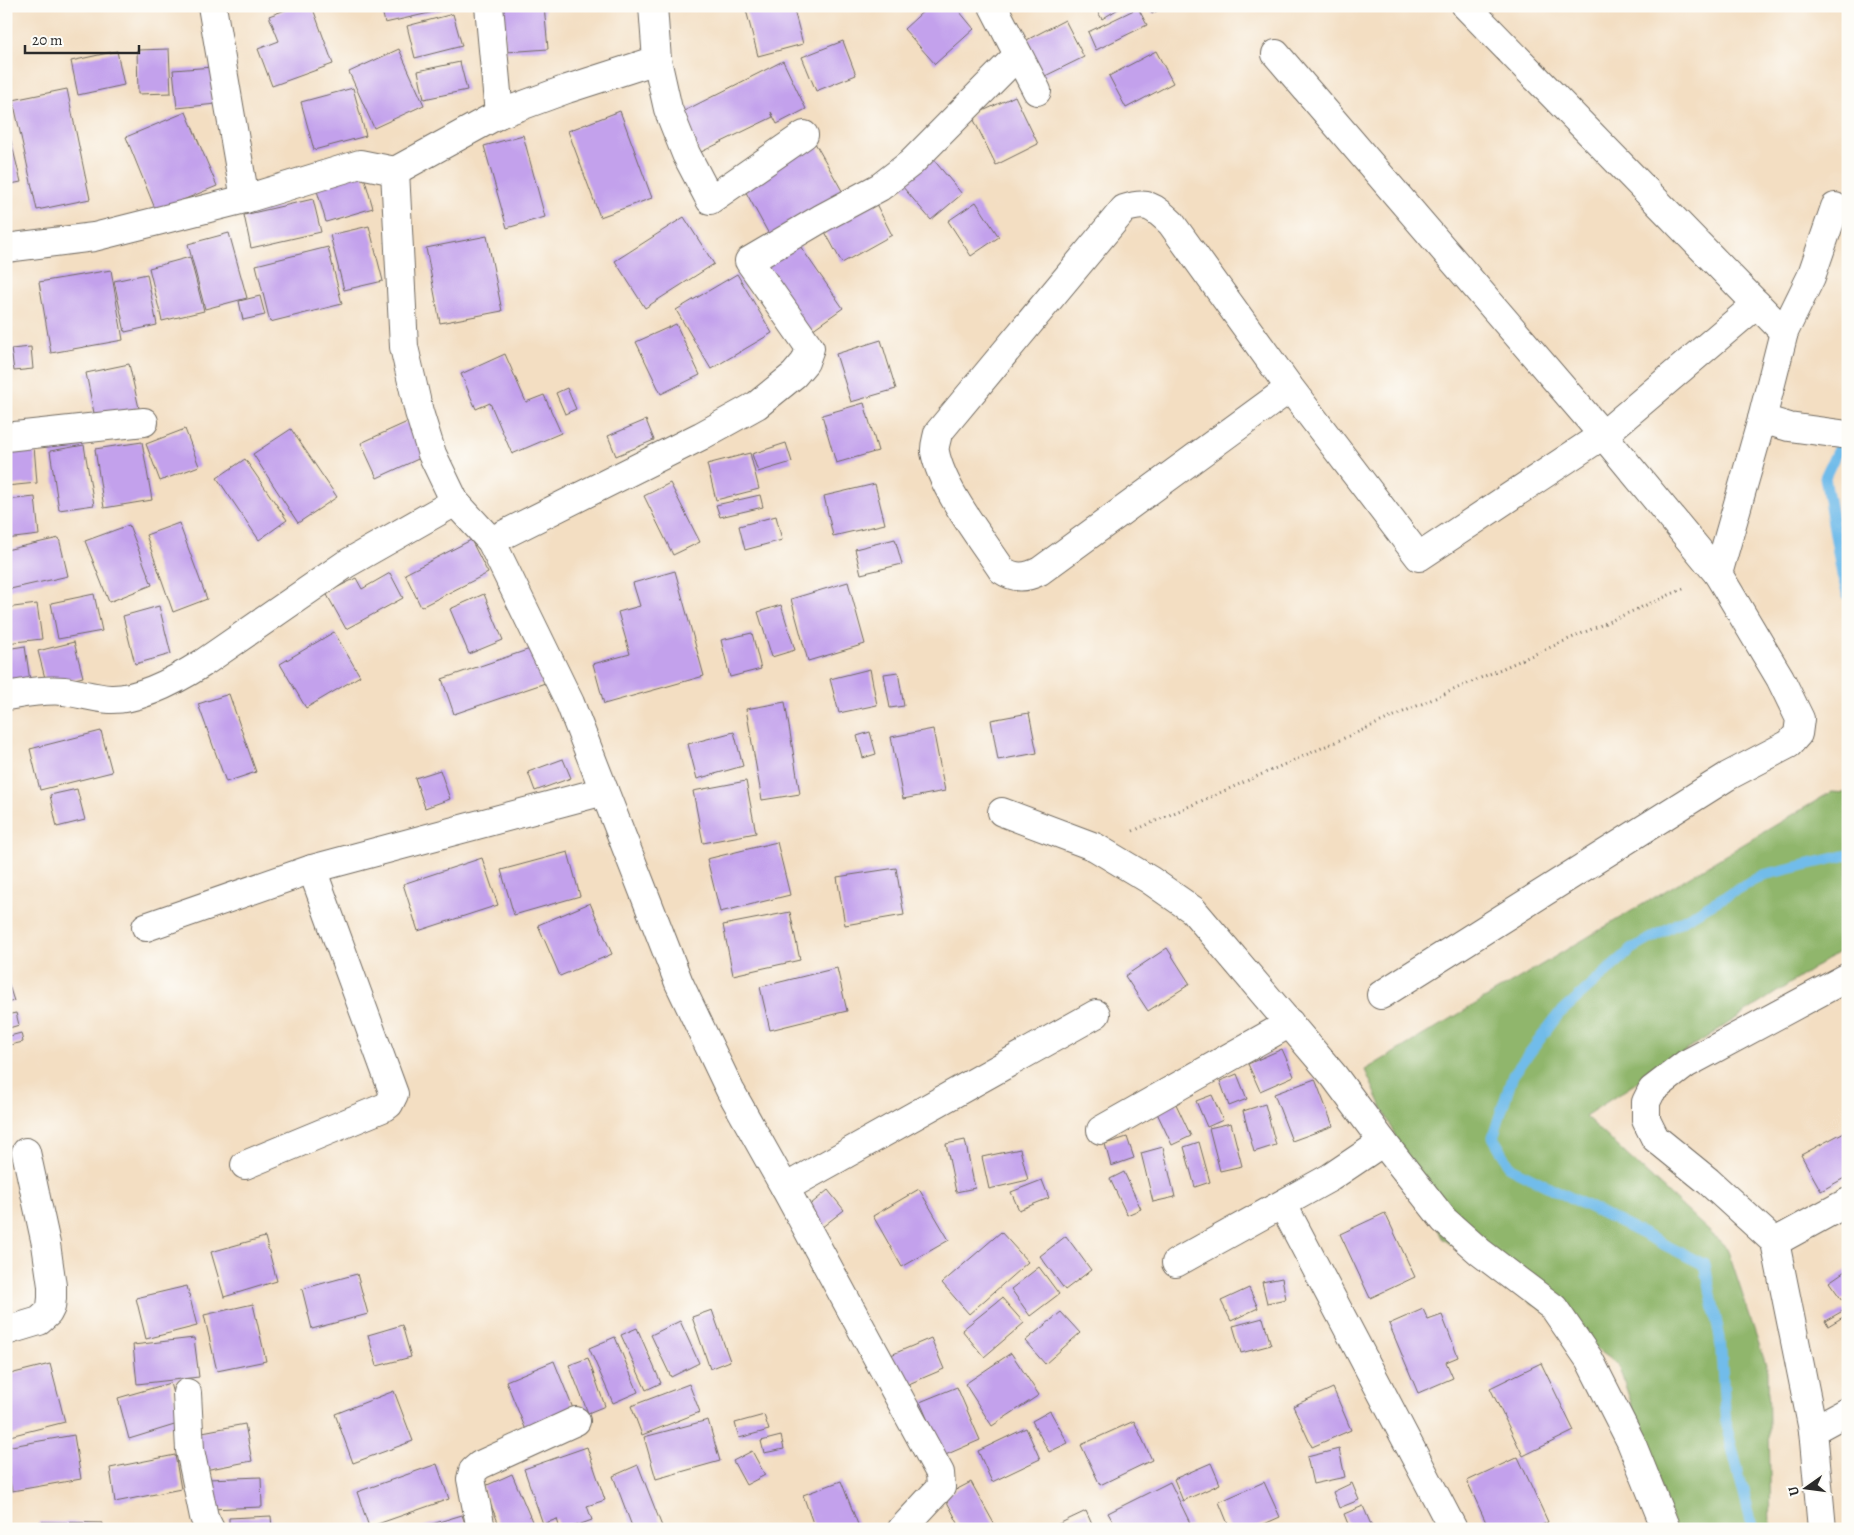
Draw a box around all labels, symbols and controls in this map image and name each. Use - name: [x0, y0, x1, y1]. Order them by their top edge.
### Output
- scale bar: [25, 22, 139, 54]
- text: 20 m: [32, 30, 63, 50]
- north arrow: [1782, 1462, 1832, 1512]
- text: U: [1784, 1484, 1804, 1498]

